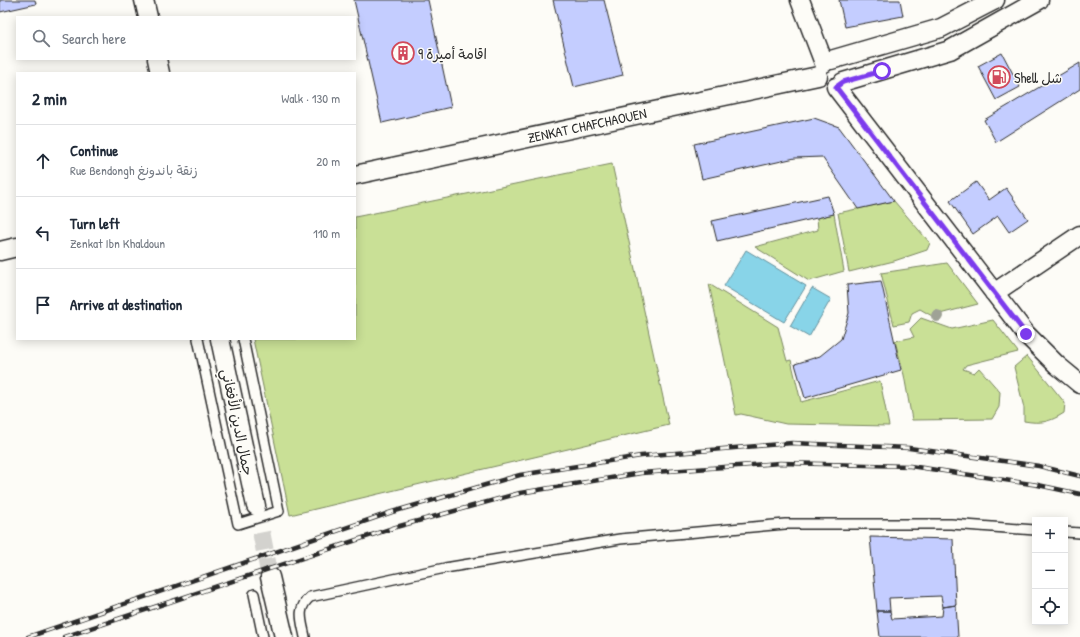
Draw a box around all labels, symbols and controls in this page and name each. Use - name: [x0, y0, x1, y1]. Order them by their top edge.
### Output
- search box: [16, 16, 356, 60]
- icon: search: [30, 27, 52, 49]
- text: Search here: [62, 28, 126, 49]
- building icon: اقامة أميرة 9: [390, 40, 416, 66]
- place label: اقامة أميرة 9: [418, 44, 487, 63]
- route start: [873, 62, 891, 80]
- fuel station icon: Shell شل: [986, 64, 1012, 90]
- place label: Shell شل: [1014, 68, 1062, 87]
- text: 2 min: [32, 87, 67, 110]
- text: Walk · 130 m: [281, 89, 340, 107]
- street label: ZENKAT CHAFCHAOUEN: [526, 103, 648, 147]
- text: Continue: [70, 140, 118, 161]
- icon: ahead: [32, 150, 54, 172]
- text: 20 m: [316, 152, 340, 170]
- text: Rue Bendongh زنقة باندونغ: [70, 161, 198, 179]
- text: Turn left: [70, 213, 120, 234]
- icon: left: [32, 222, 54, 244]
- text: 110 m: [313, 224, 340, 242]
- text: Zenkat Ibn Khaldoun: [70, 234, 165, 252]
- icon: arrive: [32, 294, 54, 316]
- text: Arrive at destination: [70, 294, 182, 315]
- route end: [1017, 325, 1035, 343]
- street label: جمال الدين الأفغاني: [213, 367, 259, 478]
- map controls: [1032, 517, 1068, 625]
- button: +: [1032, 517, 1068, 553]
- button: −: [1032, 553, 1068, 589]
- button: locate: [1032, 589, 1068, 625]

